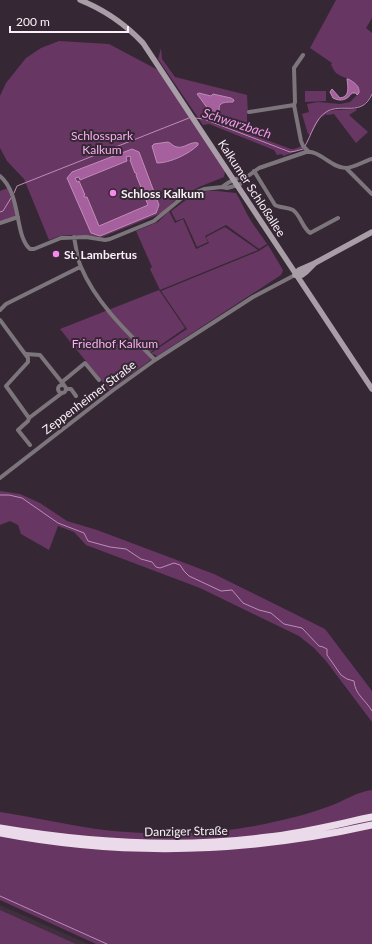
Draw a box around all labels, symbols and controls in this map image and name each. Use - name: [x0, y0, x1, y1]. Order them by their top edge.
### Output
- scale bar: [10, 8, 128, 34]
- text: 200 m: [16, 14, 50, 29]
- water label: Schwarzbach: [201, 104, 274, 142]
- park label: Schlosspark Kalkum: [71, 128, 134, 157]
- street label: Kalkumer Schloßallee: [215, 137, 289, 239]
- place label: Schloss Kalkum: [121, 186, 204, 201]
- marker: Schloss Kalkum: [108, 188, 118, 198]
- place label: St. Lambertus: [64, 247, 137, 262]
- marker: St. Lambertus: [51, 249, 61, 259]
- park label: Friedhof Kalkum: [72, 336, 158, 351]
- street label: Zeppenheimer Straße: [39, 357, 139, 437]
- street label: Danziger Straße: [144, 823, 228, 839]

